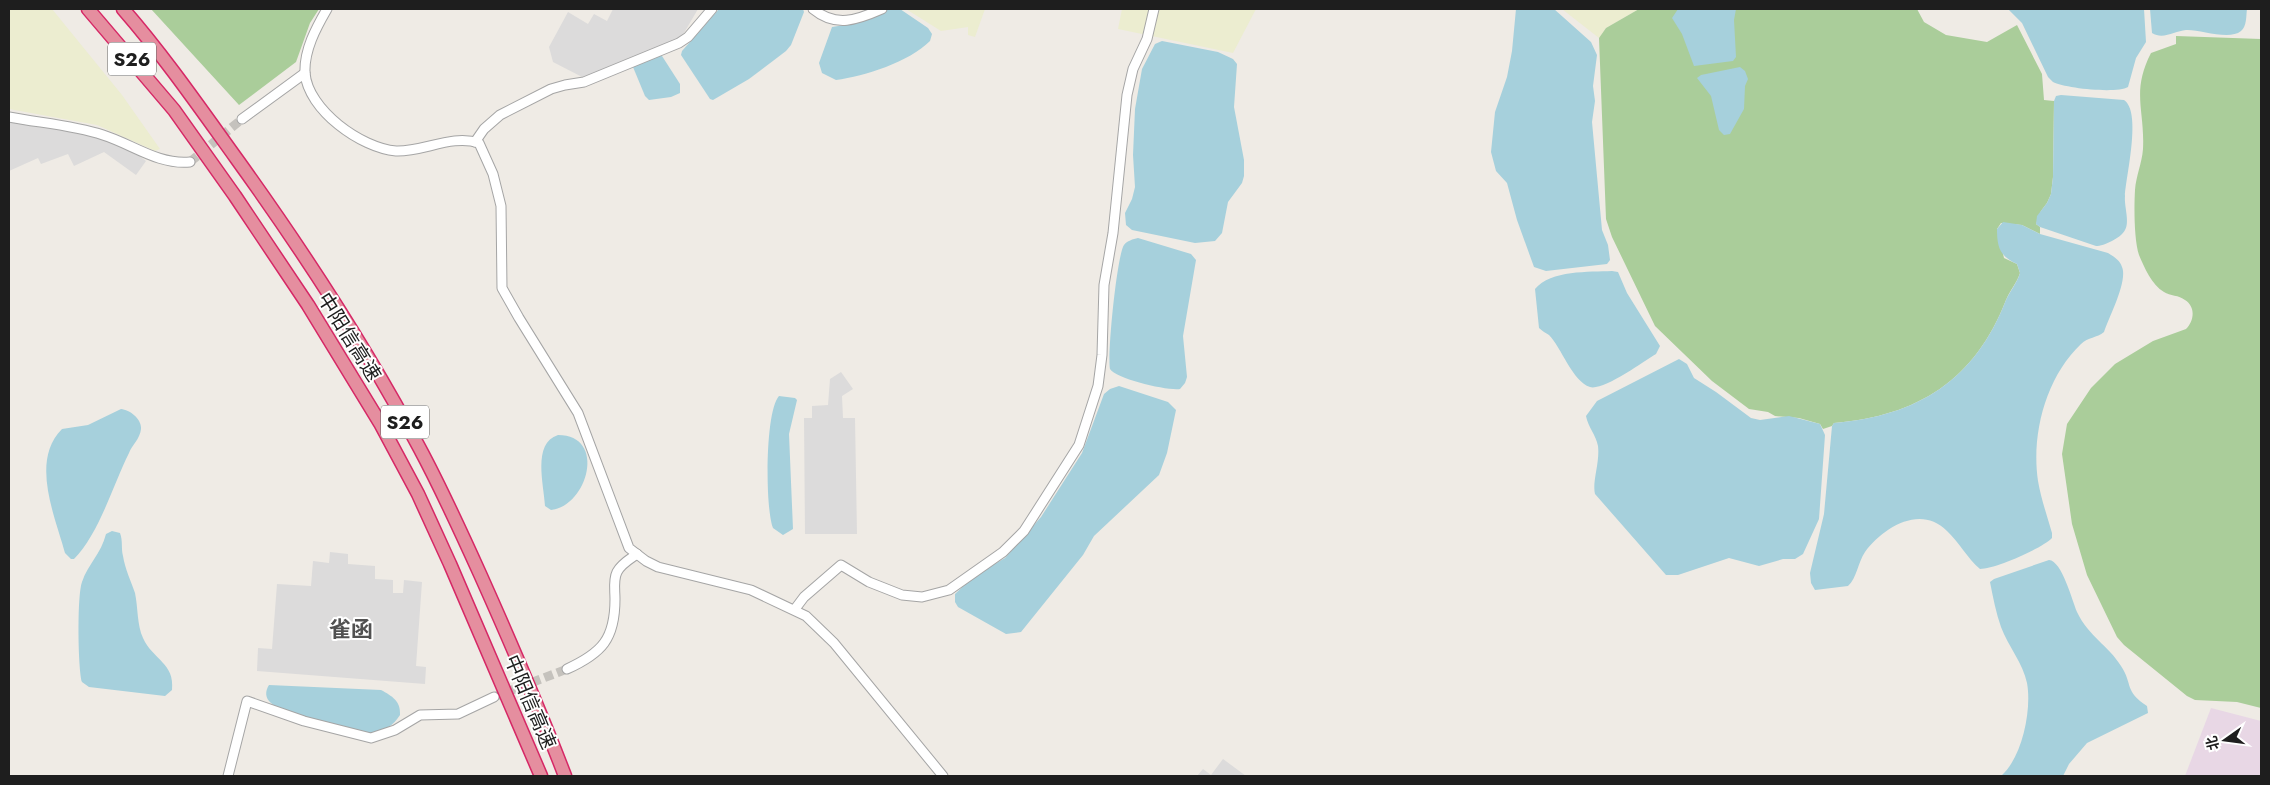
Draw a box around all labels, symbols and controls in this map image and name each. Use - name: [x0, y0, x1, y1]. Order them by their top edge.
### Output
- road number: S26: [108, 42, 156, 76]
- street label: 中阳信高速: [310, 287, 388, 387]
- road number: S26: [381, 406, 429, 438]
- district label: 雀函: [329, 613, 373, 645]
- street label: 中阳信高速: [497, 650, 563, 754]
- north arrow: [2200, 715, 2250, 765]
- text: 北: [2201, 734, 2224, 752]

